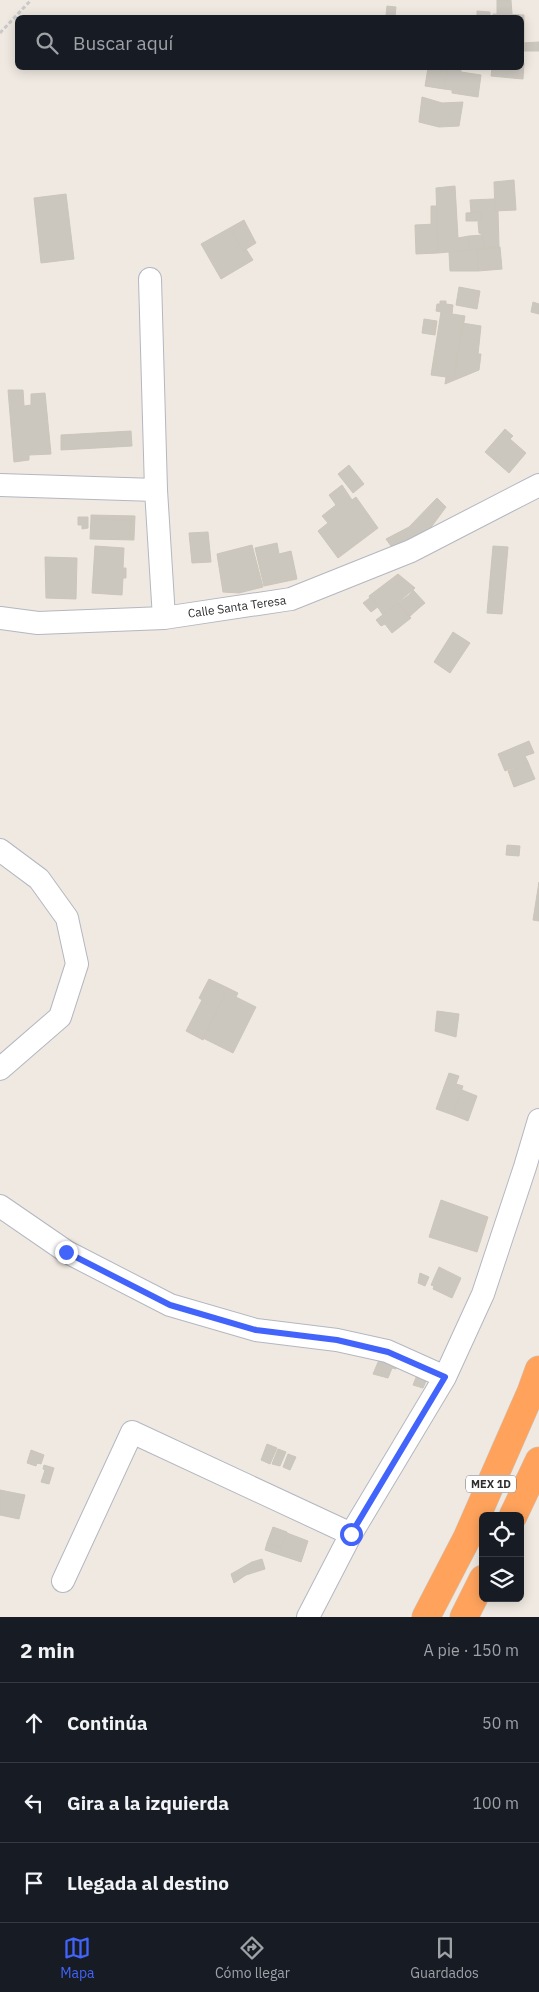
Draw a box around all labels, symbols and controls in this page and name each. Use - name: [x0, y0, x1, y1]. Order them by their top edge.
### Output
- search box: [15, 15, 524, 70]
- icon: search: [33, 29, 61, 57]
- text: Buscar aquí: [73, 31, 173, 55]
- street label: Calle Santa Teresa: [187, 592, 288, 621]
- route end: [55, 1241, 78, 1264]
- road number: MEX 1D: [466, 1476, 516, 1492]
- map controls: [479, 1512, 524, 1602]
- button: locate: [479, 1512, 524, 1557]
- route start: [340, 1523, 363, 1546]
- button: layers: [479, 1557, 524, 1602]
- text: 2 min: [20, 1636, 75, 1664]
- text: A pie · 150 m: [424, 1640, 519, 1660]
- icon: ahead: [20, 1709, 48, 1737]
- text: Continúa: [67, 1711, 148, 1735]
- text: 50 m: [482, 1713, 519, 1733]
- icon: left: [20, 1789, 48, 1817]
- text: Gira a la izquierda: [67, 1791, 229, 1815]
- text: 100 m: [472, 1793, 519, 1813]
- icon: arrive: [20, 1869, 48, 1897]
- text: Llegada al destino: [67, 1871, 229, 1895]
- tab: Mapa: [60, 1934, 95, 1982]
- tab: Cómo llegar: [215, 1934, 290, 1982]
- tab: Guardados: [410, 1934, 479, 1982]

